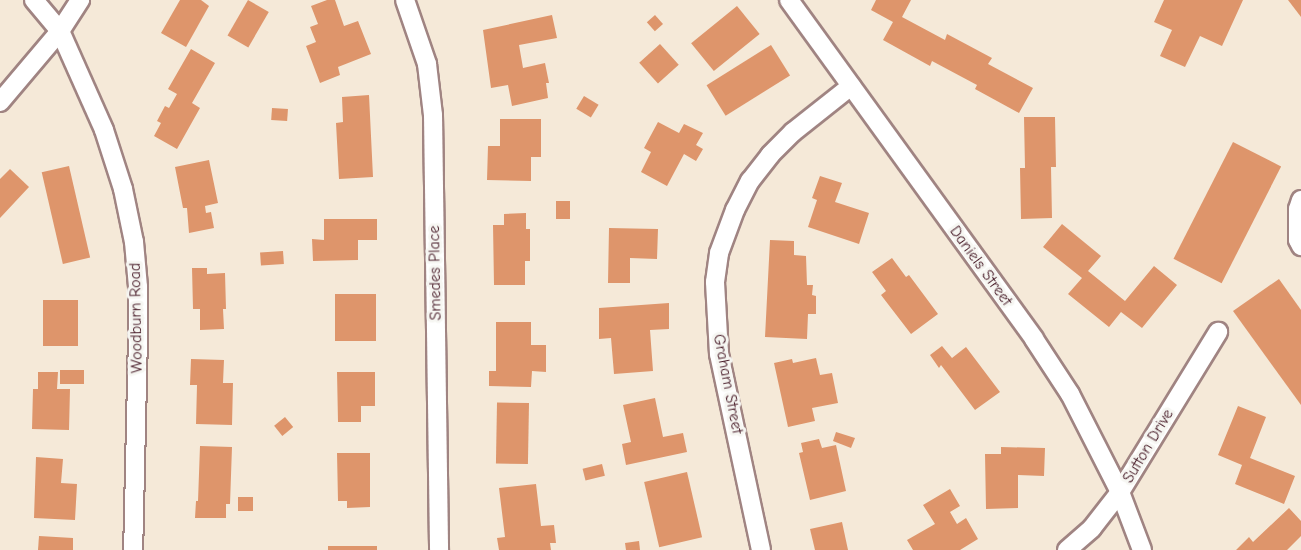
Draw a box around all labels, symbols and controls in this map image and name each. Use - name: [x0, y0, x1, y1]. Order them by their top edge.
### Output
- street label: Daniels Street: [945, 222, 1017, 310]
- street label: Smedes Place: [425, 225, 445, 321]
- street label: Woodburn Road: [125, 263, 147, 373]
- street label: Graham Street: [709, 332, 747, 436]
- street label: Sutton Drive: [1118, 406, 1178, 486]

